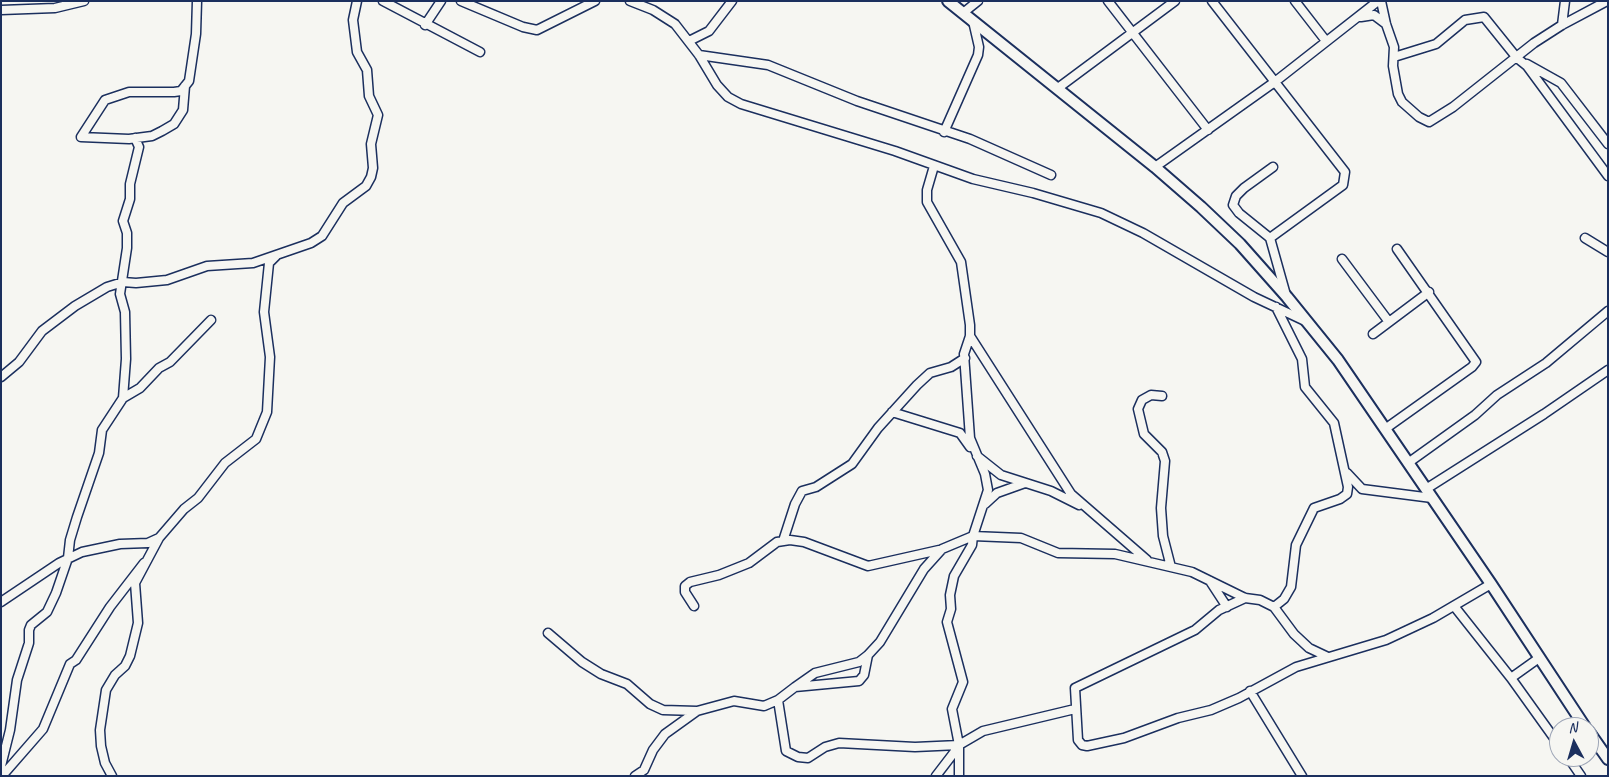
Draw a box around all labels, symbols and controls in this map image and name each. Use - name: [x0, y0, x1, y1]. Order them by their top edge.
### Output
- north arrow: [1549, 717, 1599, 767]
- text: N: [1567, 719, 1578, 736]

